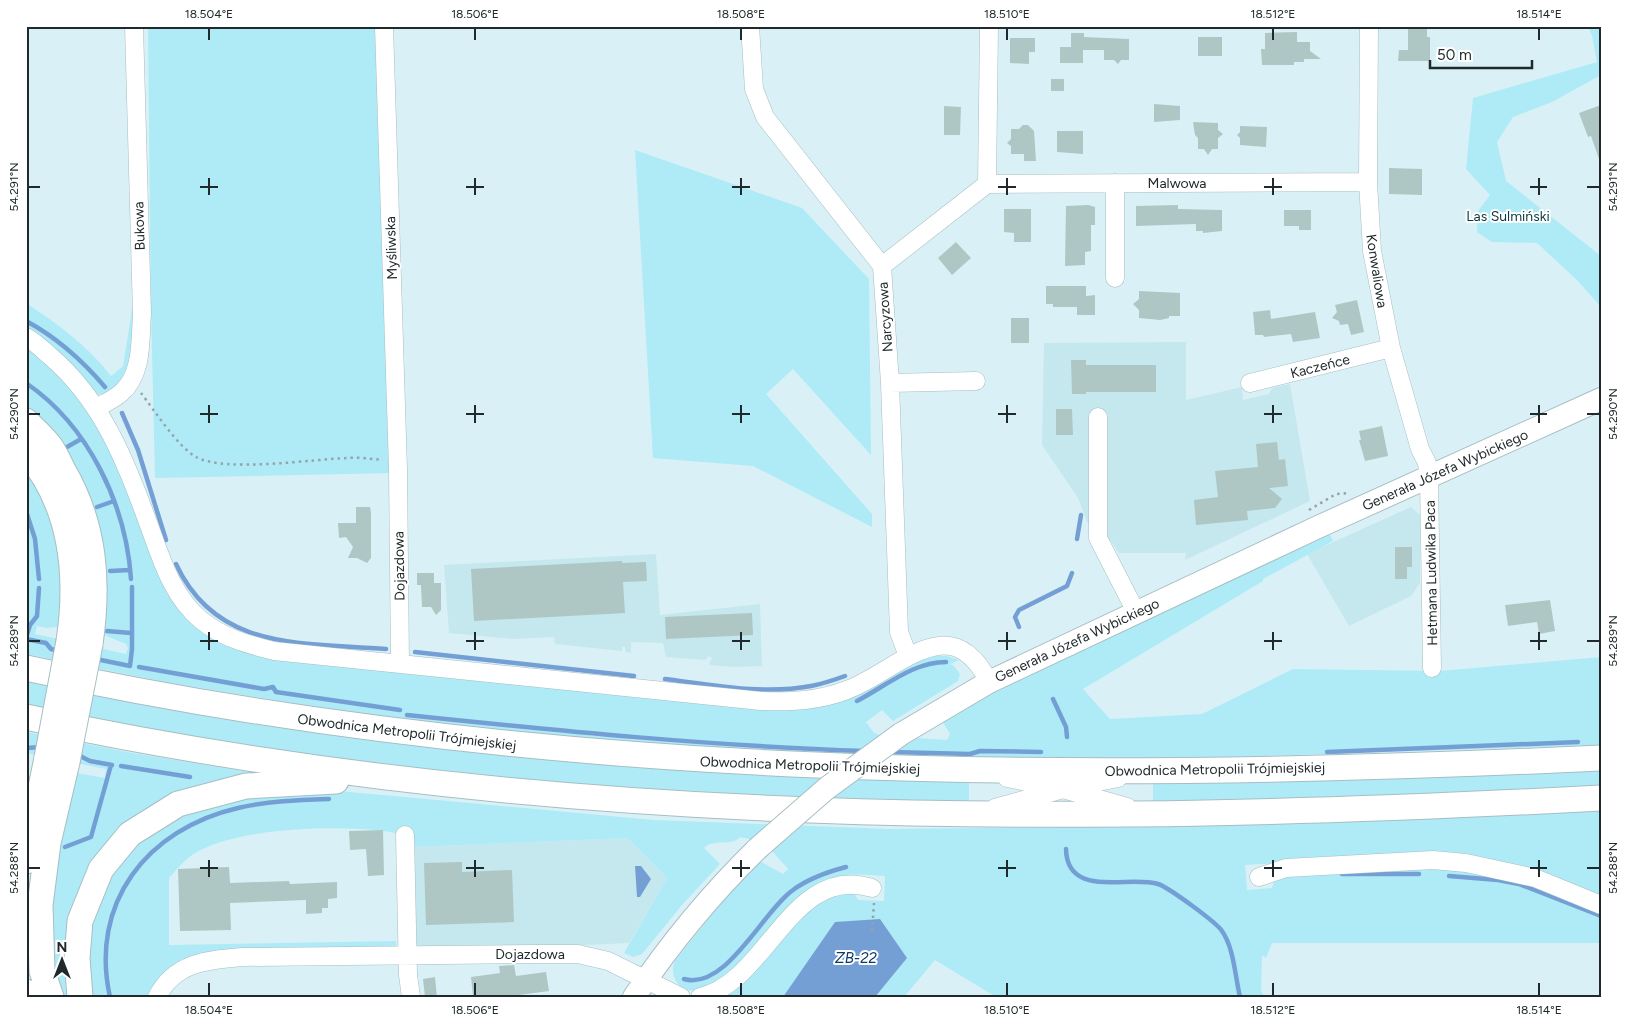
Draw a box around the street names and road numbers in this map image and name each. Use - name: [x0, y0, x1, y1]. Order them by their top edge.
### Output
- street label: Malwowa: [1148, 175, 1206, 192]
- street label: Bukowa: [130, 201, 149, 251]
- street label: Myśliwska: [382, 216, 401, 280]
- street label: Konwaliowa: [1362, 233, 1391, 309]
- street label: Narcyzowa: [875, 281, 896, 353]
- street label: Kaczeńce: [1289, 351, 1352, 382]
- street label: Generała Józefa Wybickiego: [1360, 426, 1531, 515]
- street label: Hetmana Ludwika Paca: [1422, 500, 1441, 646]
- street label: Dojazdowa: [390, 531, 409, 601]
- street label: Generała Józefa Wybickiego: [992, 595, 1162, 686]
- street label: Obwodnica Metropolii Trójmiejskiej: [296, 711, 517, 754]
- street label: Obwodnica Metropolii Trójmiejskiej: [699, 753, 920, 778]
- street label: Obwodnica Metropolii Trójmiejskiej: [1105, 759, 1325, 780]
- street label: Dojazdowa: [495, 946, 565, 963]

